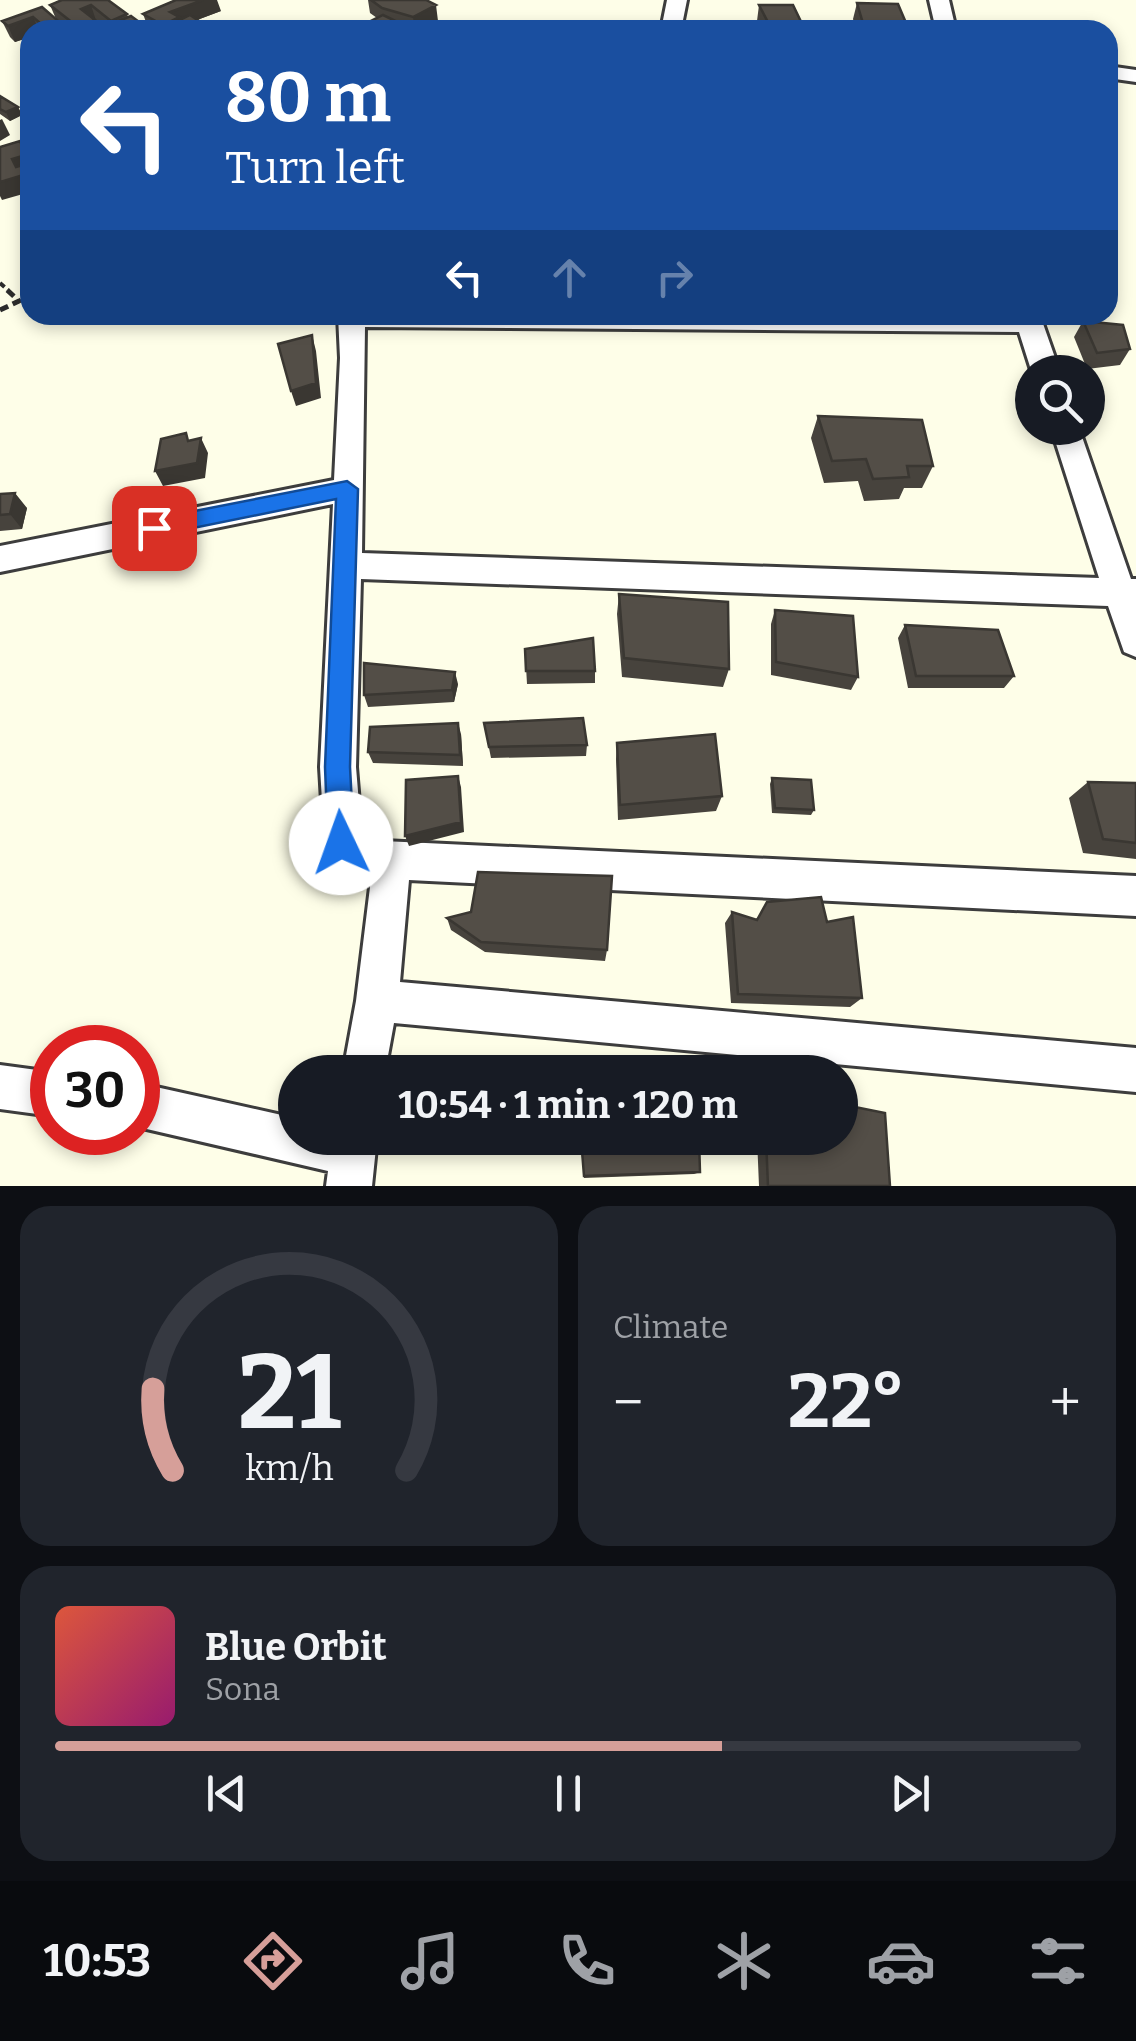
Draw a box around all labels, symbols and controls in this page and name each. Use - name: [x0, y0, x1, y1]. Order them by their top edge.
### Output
- text: 80 m: [225, 56, 391, 140]
- icon: left: [60, 60, 190, 190]
- text: Turn left: [225, 141, 405, 195]
- icon: left: [437, 250, 492, 305]
- icon: ahead: [542, 250, 597, 305]
- icon: right: [647, 250, 702, 305]
- map controls: [1015, 355, 1105, 445]
- button: search: [1015, 355, 1105, 445]
- pin: [112, 486, 197, 571]
- icon: arrive: [127, 501, 182, 556]
- position arrow: [289, 791, 393, 895]
- speed limit sign: 30: [30, 1025, 160, 1155]
- text: 10:54 · 1 min · 120 m: [398, 1082, 738, 1128]
- text: Climate: [613, 1308, 728, 1346]
- text: 21: [237, 1331, 341, 1456]
- text: 22°: [788, 1357, 905, 1447]
- text: −: [613, 1370, 643, 1436]
- text: +: [1050, 1370, 1081, 1436]
- text: km/h: [245, 1447, 333, 1489]
- text: Blue Orbit: [205, 1624, 387, 1670]
- text: Sona: [205, 1670, 280, 1708]
- icon: previous: [199, 1766, 254, 1821]
- icon: pause: [541, 1766, 596, 1821]
- icon: next: [883, 1766, 938, 1821]
- icon: directions: [238, 1926, 308, 1996]
- icon: music: [395, 1926, 465, 1996]
- icon: phone: [552, 1926, 622, 1996]
- icon: climate: [709, 1926, 779, 1996]
- icon: car: [866, 1926, 936, 1996]
- icon: filters: [1023, 1926, 1093, 1996]
- text: 10:53: [43, 1934, 151, 1988]

